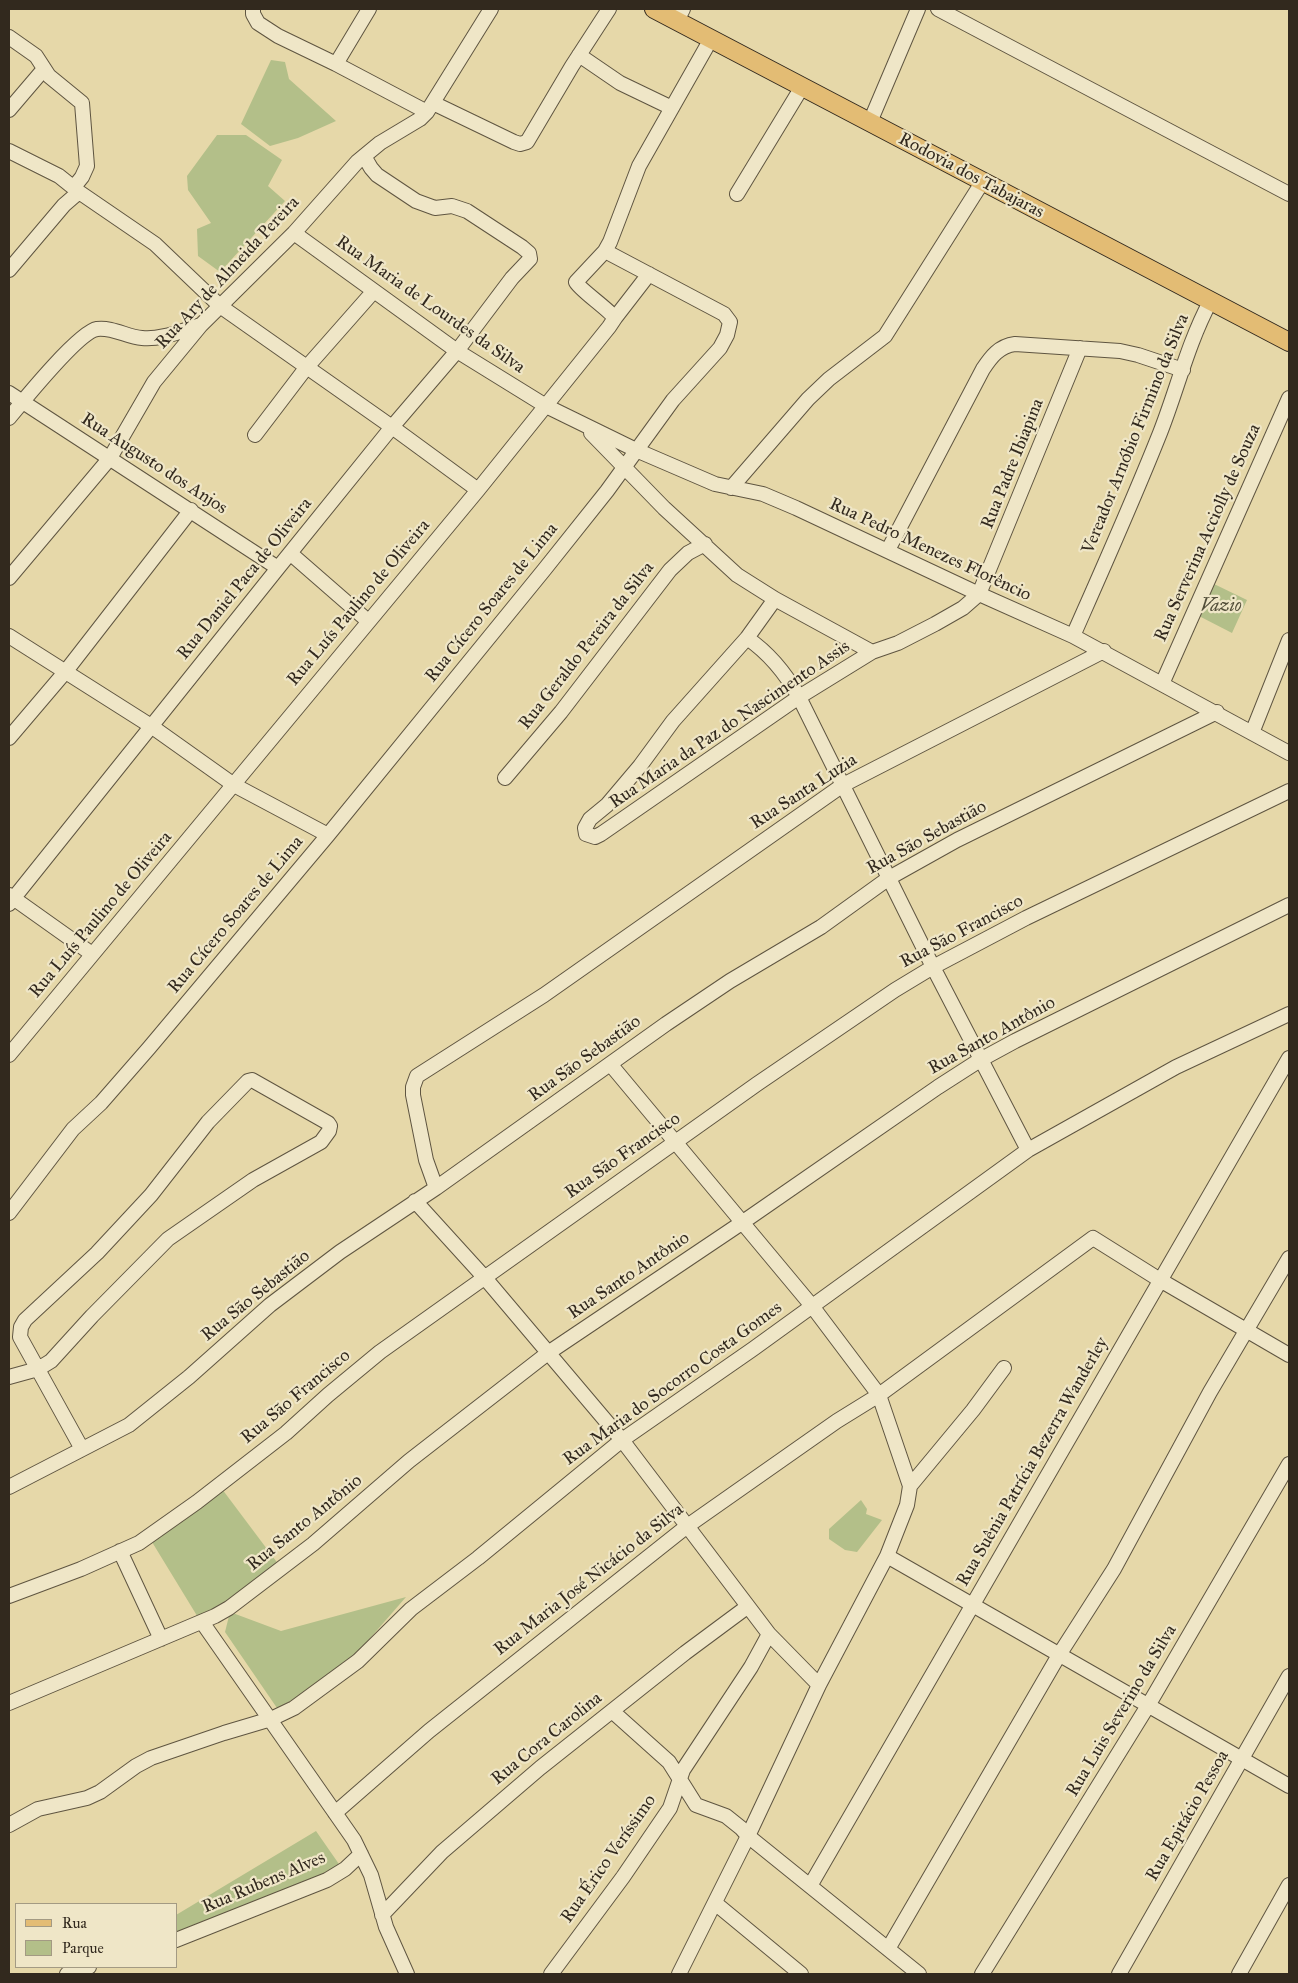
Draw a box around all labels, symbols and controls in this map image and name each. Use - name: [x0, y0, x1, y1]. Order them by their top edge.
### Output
- street label: Rodovia dos Tabajaras: [895, 128, 1047, 224]
- street label: Rua Ary de Almeida Pereira: [152, 192, 304, 354]
- street label: Rua Maria de Lourdes da Silva: [331, 231, 529, 379]
- street label: Vereador Arnóbio Firmino da Silva: [1078, 311, 1194, 557]
- street label: Rua Padre Ibiapina: [977, 396, 1049, 532]
- street label: Rua Augusto dos Anjos: [77, 409, 231, 519]
- street label: Rua Serverina Acciolly de Souza: [1150, 421, 1266, 645]
- street label: Rua Daniel Paca de Oliveira: [173, 494, 317, 664]
- street label: Rua Pedro Menezes Florêncio: [826, 494, 1034, 606]
- street label: Rua Luís Paulino de Oliveira: [283, 515, 435, 691]
- street label: Rua Cícero Soares de Lima: [421, 519, 563, 687]
- street label: Rua Geraldo Pereira da Silva: [515, 558, 659, 734]
- park label: Vazio: [1200, 596, 1242, 618]
- street label: Rua Maria da Paz do Nascimento Assis: [606, 636, 854, 814]
- street label: Rua Santa Luzia: [747, 750, 861, 834]
- street label: Rua São Sebastião: [863, 796, 991, 880]
- street label: Rua Luís Paulino de Oliveira: [25, 827, 177, 1003]
- street label: Rua Cícero Soares de Lima: [164, 832, 308, 998]
- street label: Rua São Francisco: [897, 891, 1027, 973]
- street label: Rua Santo Antônio: [925, 992, 1059, 1080]
- street label: Rua São Sebastião: [525, 1011, 645, 1107]
- street label: Rua São Francisco: [561, 1108, 685, 1204]
- street label: Rua Santo Antônio: [564, 1227, 694, 1325]
- street label: Rua São Sebastião: [197, 1246, 315, 1346]
- street label: Rua Maria do Socorro Costa Gomes: [559, 1297, 787, 1471]
- street label: Rua Suênia Patrícia Bezerra Wanderley: [953, 1333, 1113, 1591]
- street label: Rua São Francisco: [237, 1345, 355, 1449]
- street label: Rua Santo Antônio: [243, 1470, 367, 1576]
- street label: Rua Maria José Nicácio da Silva: [490, 1499, 688, 1661]
- street label: Rua Luis Severino da Silva: [1062, 1621, 1182, 1801]
- street label: Rua Cora Carolina: [487, 1688, 607, 1790]
- street label: Rua Epitácio Pessoa: [1142, 1747, 1234, 1885]
- street label: Rua Érico Veríssimo: [557, 1791, 661, 1927]
- street label: Rua Rubens Alves: [199, 1847, 329, 1919]
- legend: [15, 1903, 178, 1968]
- text: Rua: [62, 1914, 87, 1932]
- text: Parque: [62, 1939, 104, 1957]

